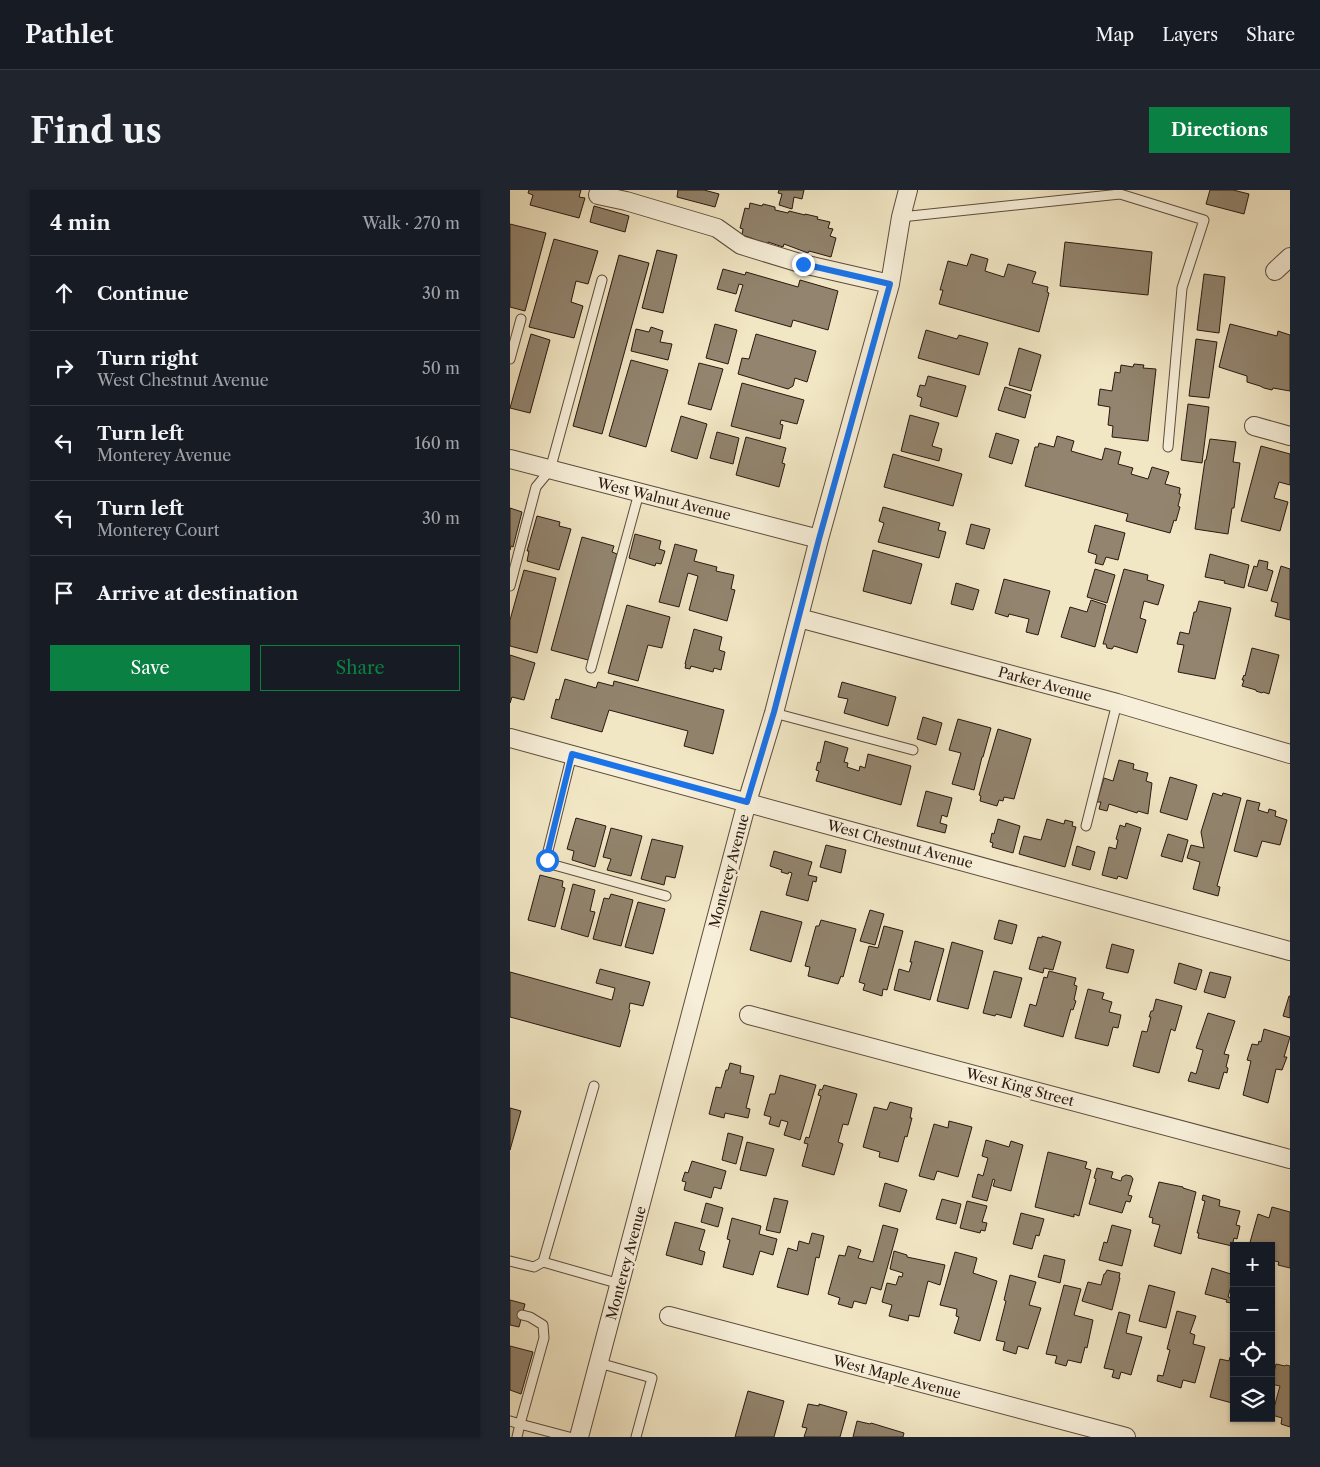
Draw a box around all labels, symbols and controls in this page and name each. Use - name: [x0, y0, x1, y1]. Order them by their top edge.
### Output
- text: Pathlet: [25, 20, 113, 49]
- text: Map: [1096, 24, 1134, 46]
- text: Layers: [1162, 24, 1218, 46]
- text: Share: [1246, 24, 1295, 46]
- button: Directions: [1149, 107, 1290, 153]
- text: Find us: [30, 109, 162, 152]
- text: 4 min: [50, 210, 111, 235]
- text: Walk · 270 m: [362, 213, 460, 233]
- route end: [792, 253, 815, 276]
- icon: ahead: [50, 279, 78, 307]
- text: Continue: [97, 282, 189, 305]
- text: 30 m: [422, 283, 460, 303]
- text: Turn right: [97, 347, 198, 370]
- icon: right: [50, 354, 78, 382]
- text: 50 m: [422, 358, 460, 378]
- text: West Chestnut Avenue: [97, 370, 269, 390]
- text: Turn left: [97, 422, 184, 445]
- icon: left: [50, 429, 78, 457]
- text: 160 m: [415, 433, 460, 453]
- text: Monterey Avenue: [97, 445, 231, 465]
- street label: West Walnut Avenue: [594, 473, 733, 524]
- text: Turn left: [97, 497, 184, 520]
- icon: left: [50, 504, 78, 532]
- text: 30 m: [422, 508, 460, 528]
- text: Monterey Court: [97, 520, 219, 540]
- icon: arrive: [50, 579, 78, 607]
- text: Arrive at destination: [97, 582, 298, 605]
- button: Save: [50, 645, 250, 691]
- button: Share: [260, 645, 460, 691]
- street label: Parker Avenue: [996, 663, 1094, 705]
- street label: Monterey Avenue: [705, 812, 753, 930]
- street label: West Chestnut Avenue: [824, 816, 975, 872]
- route start: [536, 849, 559, 872]
- street label: West King Street: [963, 1064, 1076, 1110]
- street label: Monterey Avenue: [602, 1204, 650, 1322]
- map controls: [1230, 1242, 1275, 1422]
- button: +: [1230, 1242, 1275, 1287]
- button: −: [1230, 1287, 1275, 1332]
- button: locate: [1230, 1332, 1275, 1377]
- street label: West Maple Avenue: [830, 1351, 963, 1403]
- button: layers: [1230, 1377, 1275, 1422]

